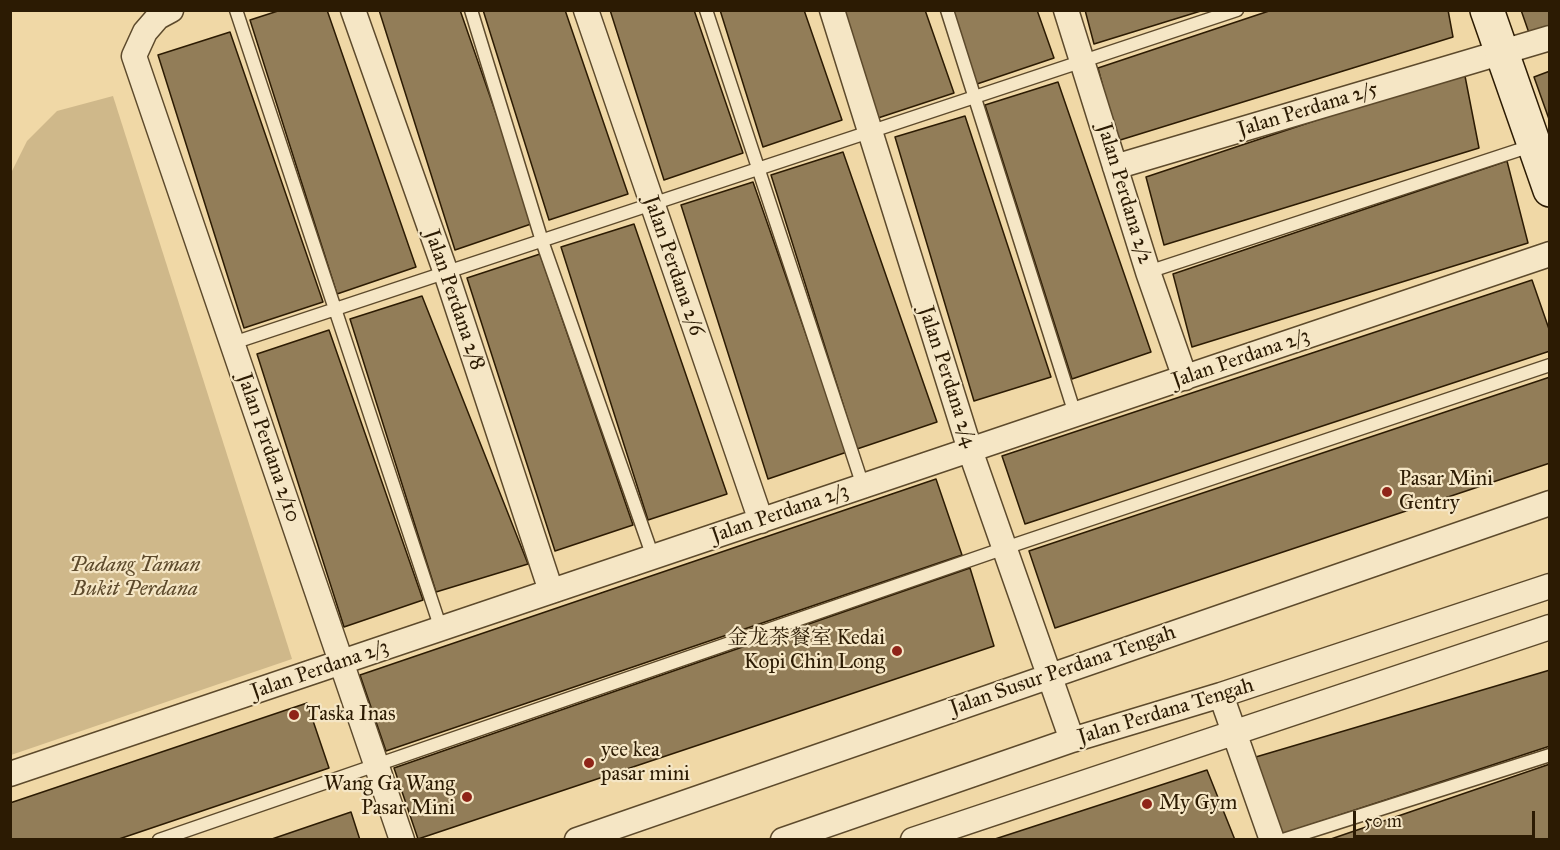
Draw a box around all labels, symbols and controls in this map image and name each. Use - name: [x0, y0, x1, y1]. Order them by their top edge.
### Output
- street label: Jalan Perdana 2/5: [1235, 77, 1381, 143]
- street label: Jalan Perdana 2/2: [1091, 121, 1157, 267]
- street label: Jalan Perdana 2/6: [637, 193, 709, 339]
- street label: Jalan Perdana 2/8: [418, 227, 490, 373]
- street label: Jalan Perdana 2/4: [912, 303, 982, 451]
- street label: Jalan Perdana 2/3: [1169, 324, 1313, 394]
- street label: Jalan Perdana 2/10: [231, 370, 305, 526]
- place label: Pasar Mini Gentry: [1399, 467, 1493, 517]
- street label: Jalan Perdana 2/3: [708, 479, 852, 549]
- marker: Pasar Mini Gentry: [1380, 485, 1394, 499]
- park label: Padang Taman Bukit Perdana: [69, 553, 201, 603]
- street label: Jalan Susur Perdana Tengah: [947, 620, 1179, 722]
- place label: 金龙茶餐室 Kedai Kopi Chin Long: [727, 626, 885, 676]
- street label: Jalan Perdana 2/3: [248, 635, 392, 705]
- marker: 金龙茶餐室 Kedai Kopi Chin Long: [890, 644, 904, 658]
- street label: Jalan Perdana Tengah: [1075, 673, 1257, 751]
- place label: Taska Inas: [306, 702, 396, 728]
- marker: Taska Inas: [287, 708, 301, 722]
- place label: yee kea pasar mini: [601, 738, 690, 788]
- marker: yee kea pasar mini: [582, 756, 596, 770]
- place label: Wang Ga Wang Pasar Mini: [324, 772, 455, 822]
- marker: Wang Ga Wang Pasar Mini: [460, 790, 474, 804]
- place label: My Gym: [1159, 791, 1237, 817]
- marker: My Gym: [1140, 797, 1154, 811]
- scale bar: [1356, 799, 1538, 837]
- text: 50 m: [1364, 810, 1402, 832]

